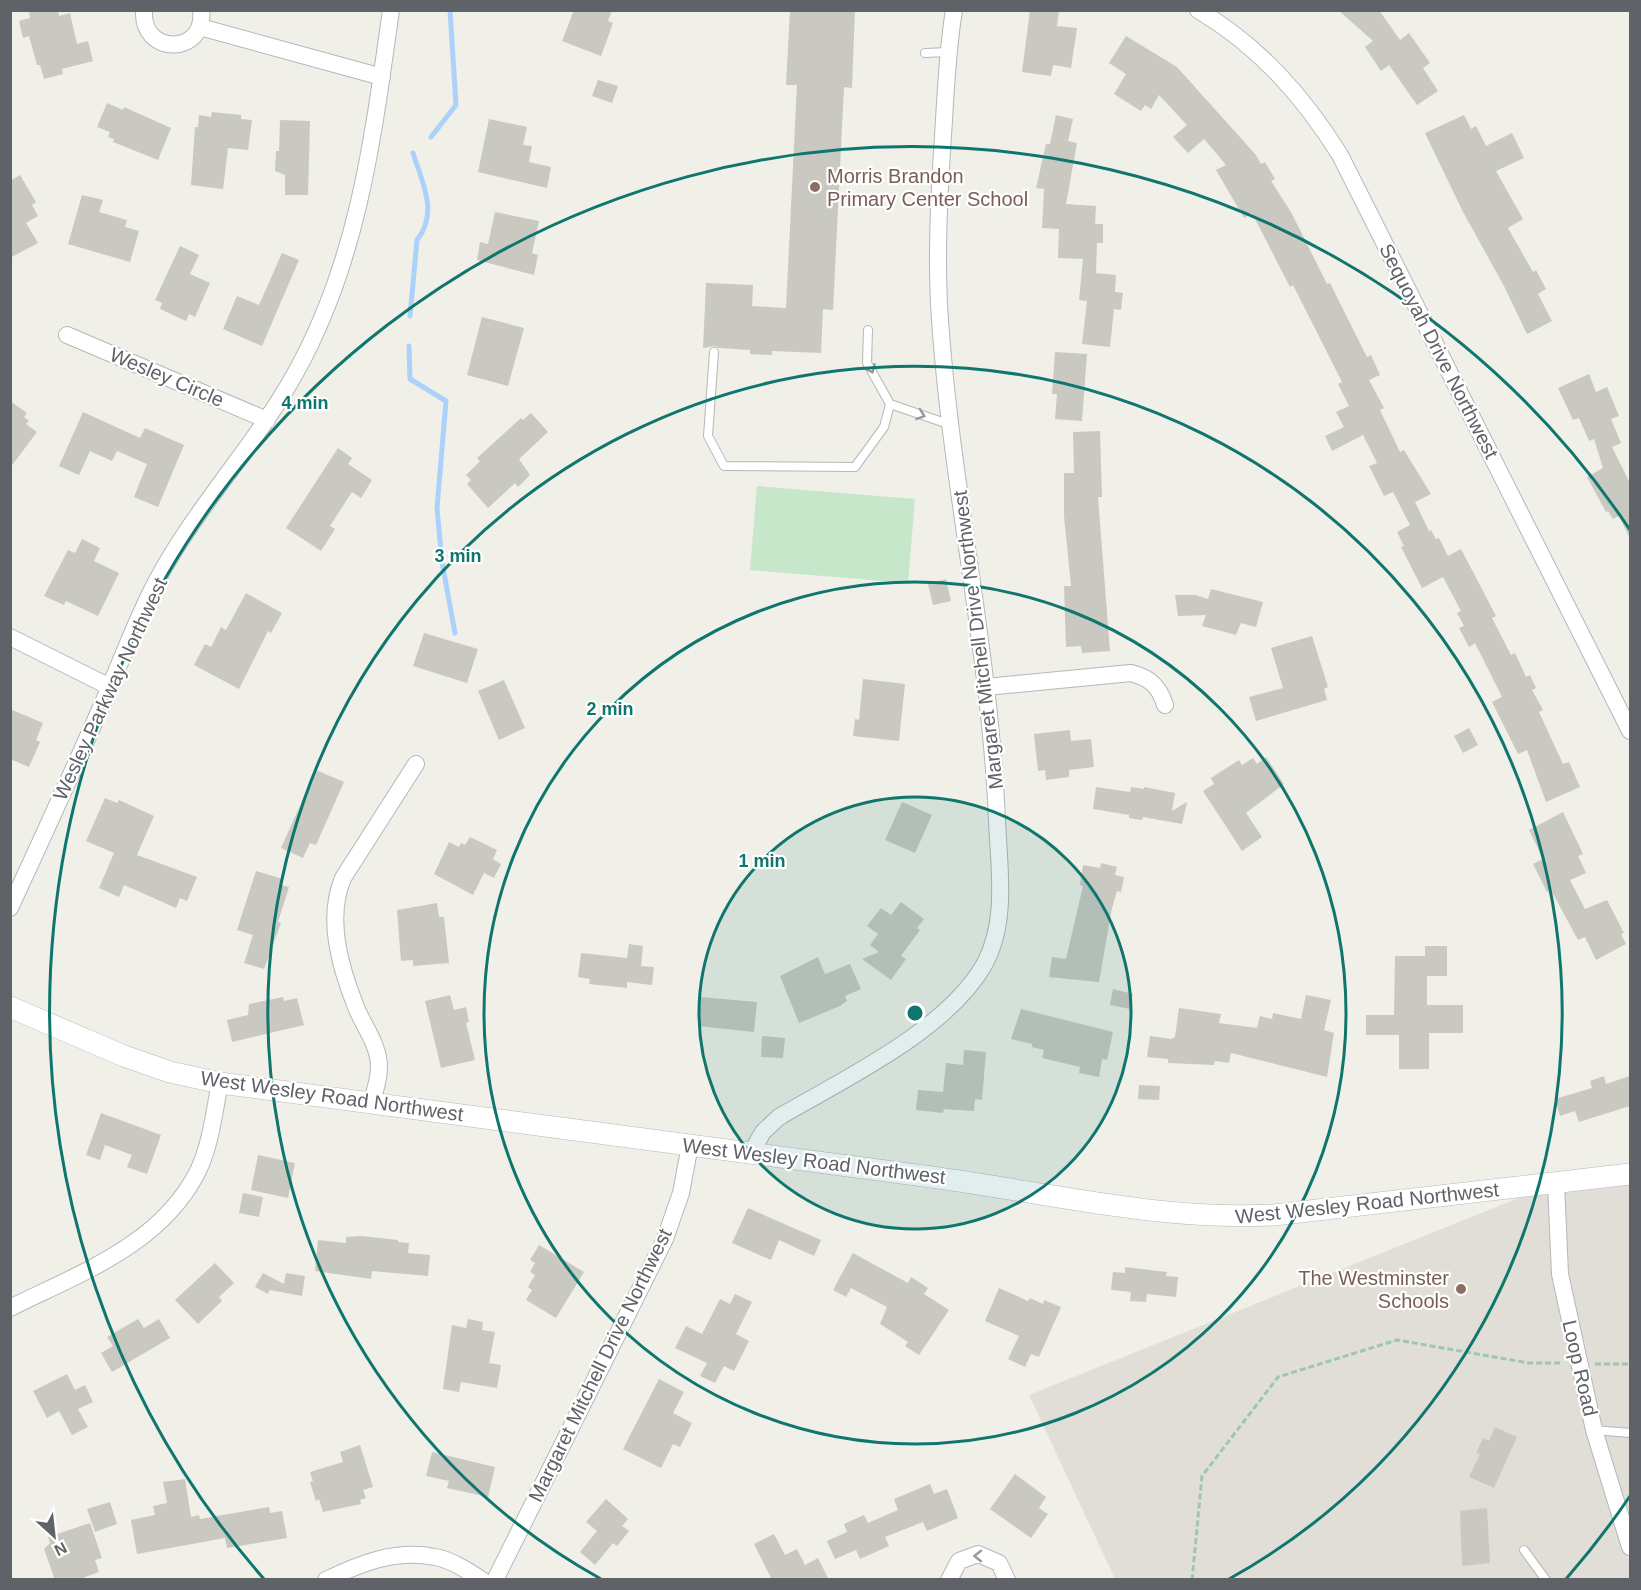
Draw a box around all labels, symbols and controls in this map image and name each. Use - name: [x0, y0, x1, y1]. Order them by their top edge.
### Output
- place label: Morris Brandon Primary Center School: [827, 165, 1028, 210]
- marker: Morris Brandon Primary Center School: [808, 180, 822, 194]
- street label: Sequoyah Drive Northwest: [1375, 240, 1503, 462]
- street label: Wesley Circle: [107, 343, 227, 411]
- one-way arrow: [864, 362, 876, 373]
- text: 4 min: [281, 393, 329, 413]
- one-way arrow: [915, 407, 926, 420]
- street label: Margaret Mitchell Drive Northwest: [949, 489, 1007, 791]
- text: 3 min: [434, 546, 482, 566]
- street label: Wesley Parkway Northwest: [49, 574, 172, 804]
- text: 2 min: [586, 699, 634, 719]
- text: 1 min: [738, 851, 786, 871]
- centre of rings: [905, 1003, 925, 1023]
- street label: West Wesley Road Northwest: [199, 1067, 465, 1125]
- street label: West Wesley Road Northwest: [681, 1134, 947, 1188]
- street label: West Wesley Road Northwest: [1234, 1178, 1500, 1228]
- street label: Margaret Mitchell Drive Northwest: [524, 1224, 676, 1505]
- place label: The Westminster Schools: [1298, 1267, 1449, 1312]
- marker: The Westminster Schools: [1454, 1282, 1468, 1296]
- street label: Loop Road: [1558, 1318, 1602, 1418]
- north arrow: [24, 1506, 84, 1566]
- text: N: [52, 1539, 70, 1559]
- one-way arrow: [973, 1550, 982, 1562]

